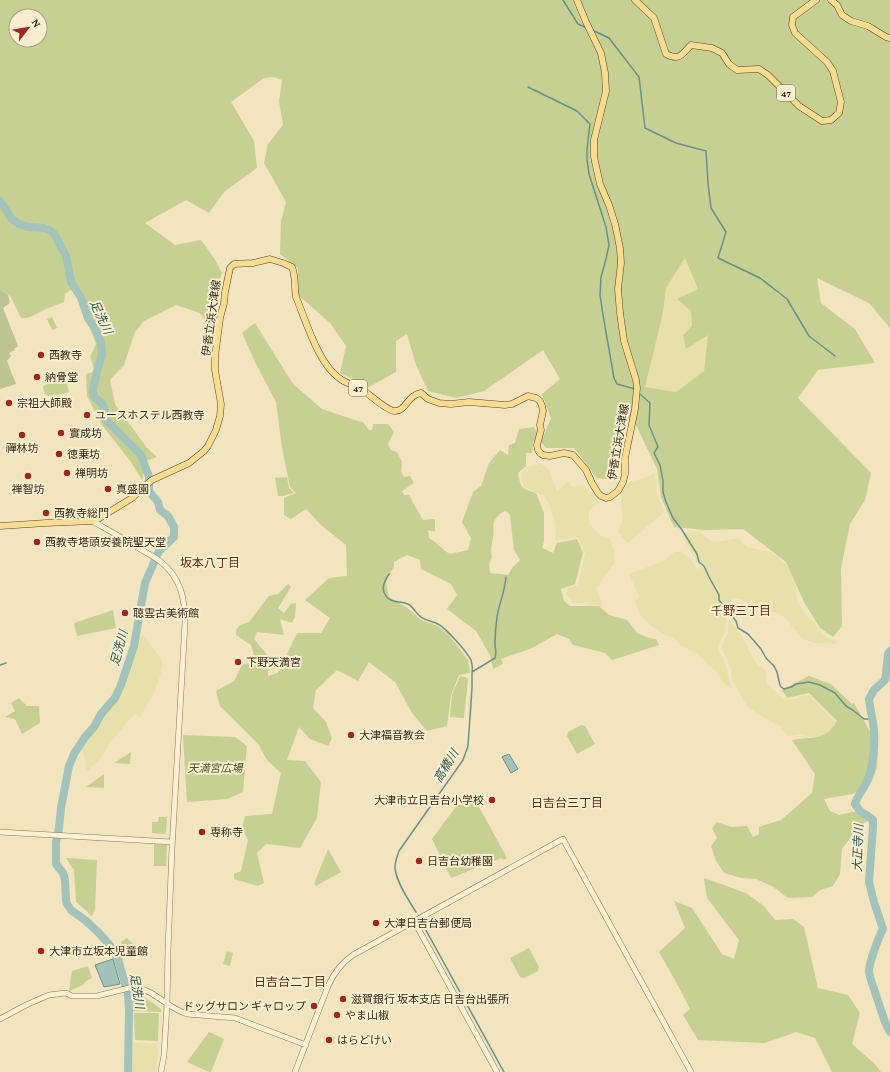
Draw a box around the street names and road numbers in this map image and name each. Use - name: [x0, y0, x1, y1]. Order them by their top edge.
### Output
- road number: 47: [777, 85, 795, 101]
- street label: 伊香立浜大津線: [200, 279, 222, 357]
- road number: 47: [349, 380, 367, 396]
- street label: 伊香立浜大津線: [605, 403, 631, 481]

